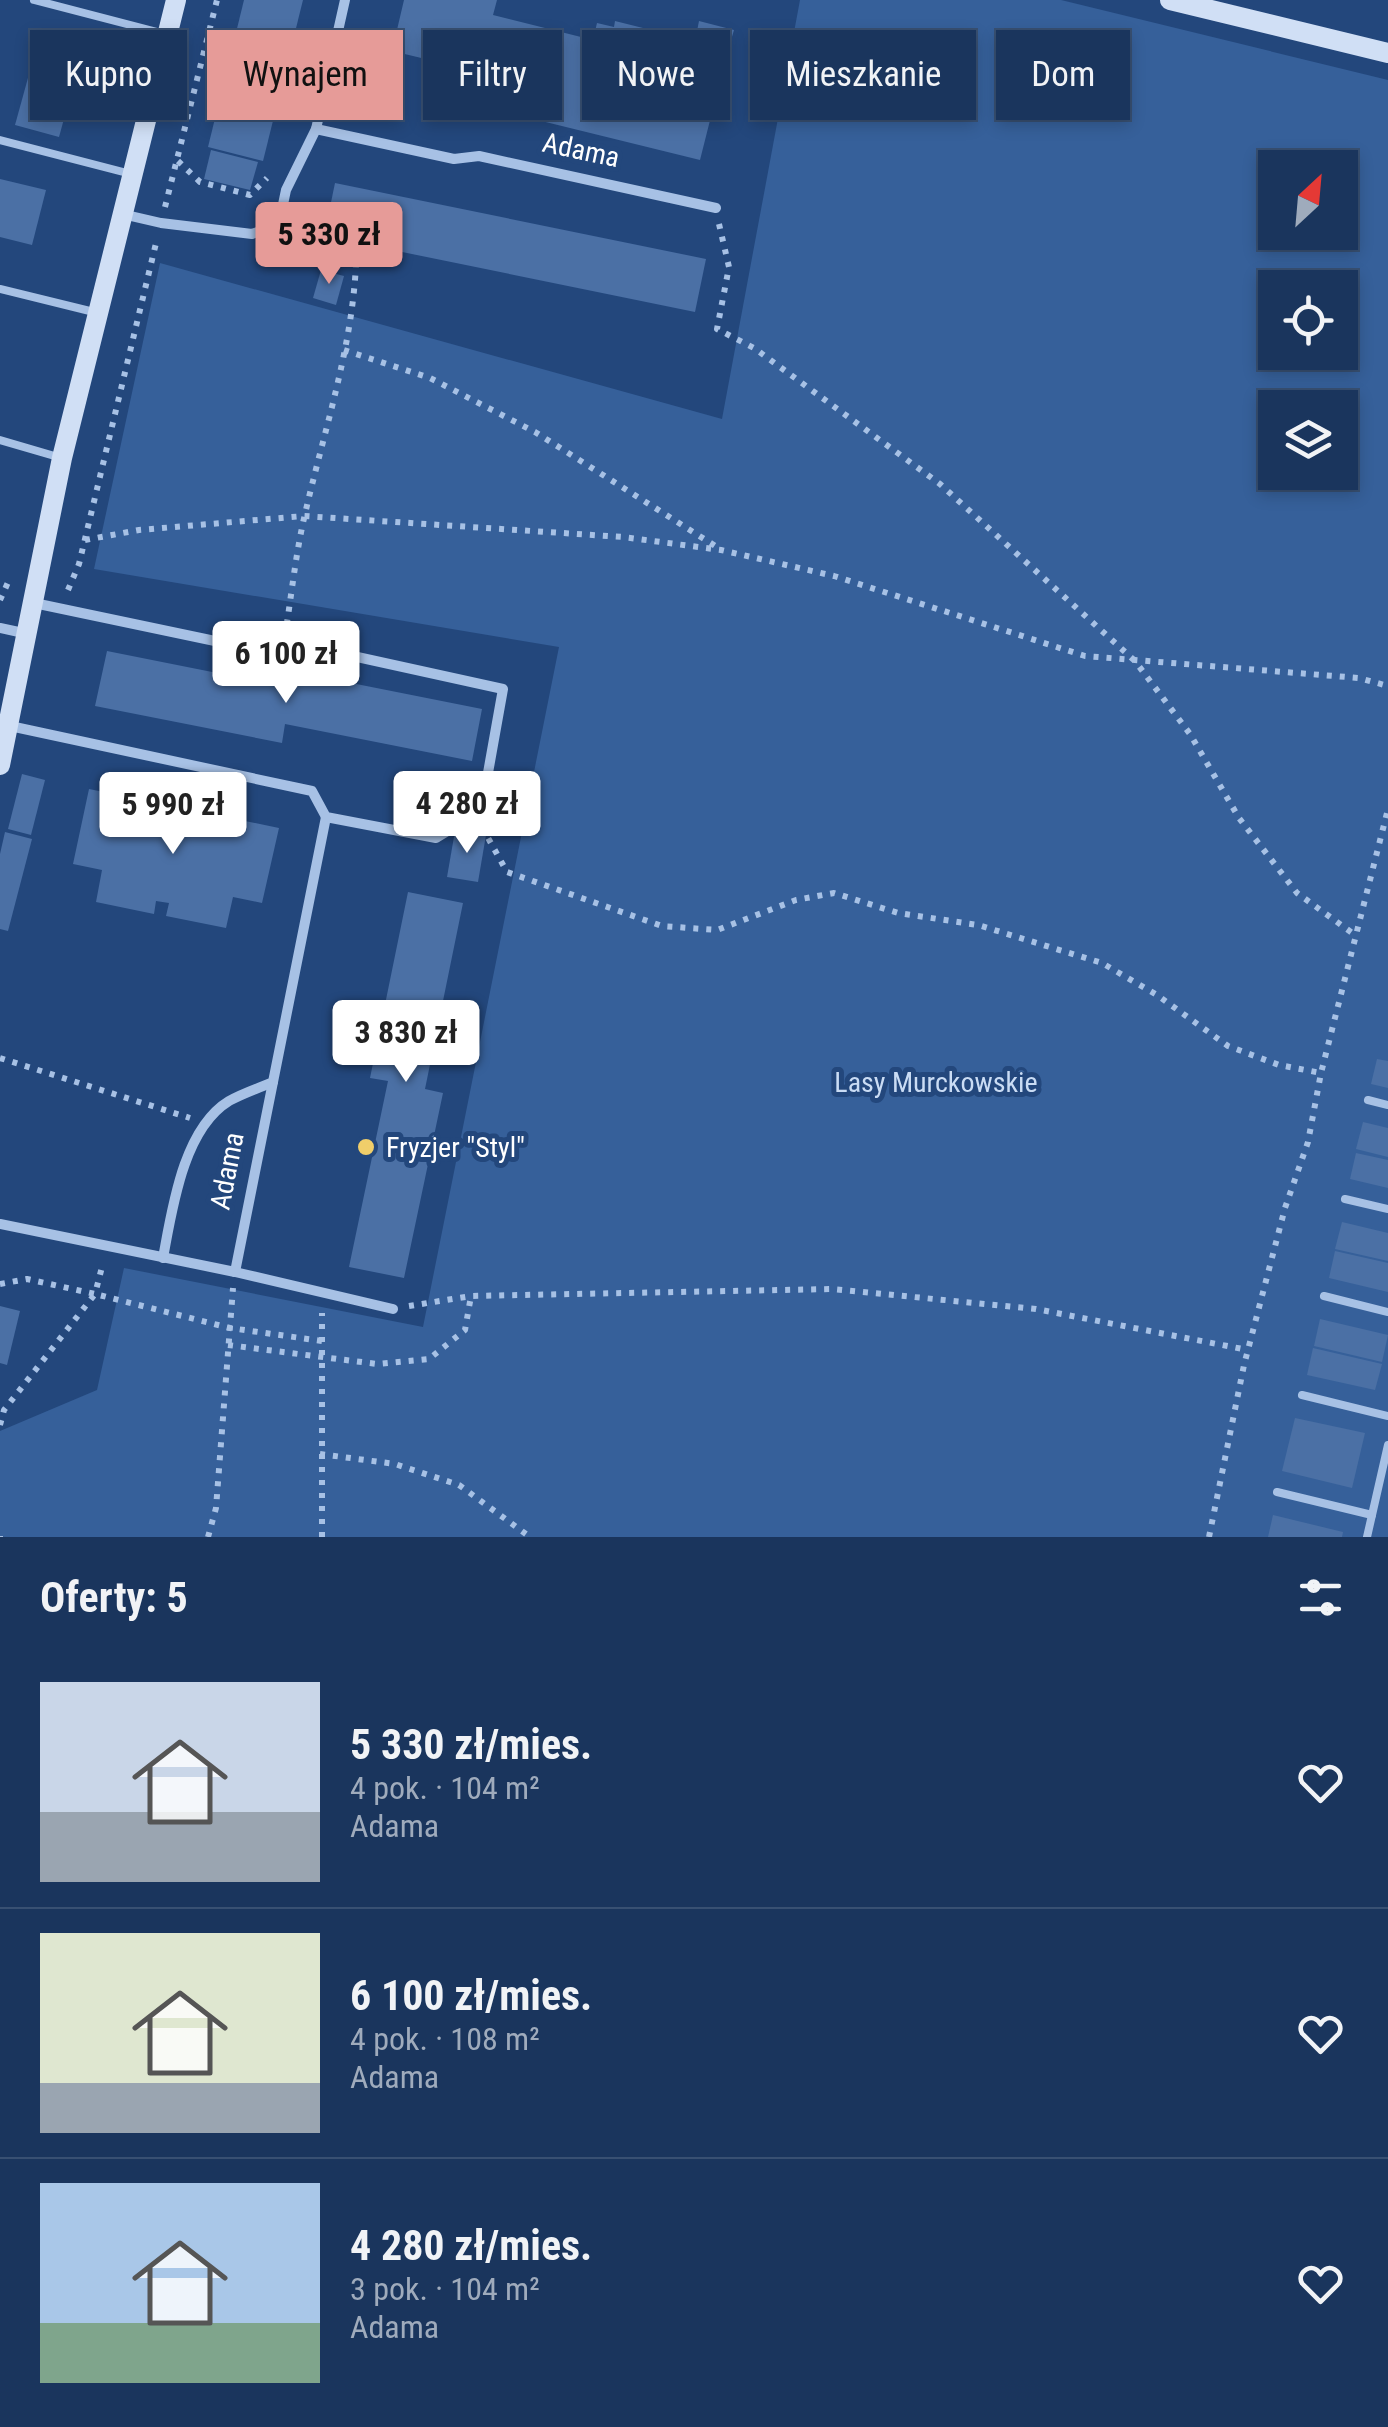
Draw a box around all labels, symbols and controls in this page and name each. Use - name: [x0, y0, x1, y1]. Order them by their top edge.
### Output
- chip: Kupno: [30, 30, 187, 120]
- chip: Wynajem: [207, 30, 403, 120]
- chip: Filtry: [423, 30, 562, 120]
- chip: Nowe: [582, 30, 730, 120]
- chip: Mieszkanie: [750, 30, 976, 120]
- chip: Dom: [996, 30, 1130, 120]
- street label: Adama: [539, 126, 623, 174]
- north arrow: [1258, 150, 1358, 250]
- map controls: [1258, 150, 1358, 490]
- pin: 5 330 zł: [226, 202, 432, 287]
- text: 5 330 zł: [277, 215, 381, 253]
- button: locate: [1258, 270, 1358, 370]
- button: layers: [1258, 390, 1358, 490]
- pin: 6 100 zł: [183, 621, 389, 706]
- text: 6 100 zł: [234, 634, 338, 672]
- pin: 4 280 zł: [364, 771, 570, 856]
- pin: 5 990 zł: [70, 772, 276, 857]
- text: 4 280 zł: [415, 784, 519, 822]
- text: 5 990 zł: [121, 785, 225, 823]
- pin: 3 830 zł: [303, 1000, 509, 1085]
- text: 3 830 zł: [354, 1013, 458, 1051]
- park label: Lasy Murckowskie: [834, 1066, 1038, 1099]
- street label: Adama: [203, 1130, 251, 1212]
- place label: Fryzjer "Styl": [386, 1131, 525, 1164]
- marker: Fryzjer "Styl": [355, 1136, 377, 1158]
- icon: filters: [1293, 1570, 1348, 1625]
- text: Oferty: 5: [40, 1573, 188, 1622]
- text: 5 330 zł/mies.: [350, 1720, 592, 1769]
- icon: home: [120, 1722, 240, 1842]
- icon: heart: [1293, 1755, 1348, 1810]
- text: 4 pok. · 104 m²: [350, 1769, 540, 1807]
- text: Adama: [350, 1807, 439, 1845]
- text: 6 100 zł/mies.: [350, 1971, 592, 2020]
- icon: home: [120, 1973, 240, 2093]
- icon: heart: [1293, 2006, 1348, 2061]
- text: 4 pok. · 108 m²: [350, 2020, 540, 2058]
- text: Adama: [350, 2058, 439, 2096]
- text: 4 280 zł/mies.: [350, 2221, 592, 2270]
- icon: home: [120, 2223, 240, 2343]
- icon: heart: [1293, 2256, 1348, 2311]
- text: 3 pok. · 104 m²: [350, 2270, 540, 2308]
- text: Adama: [350, 2308, 439, 2346]

